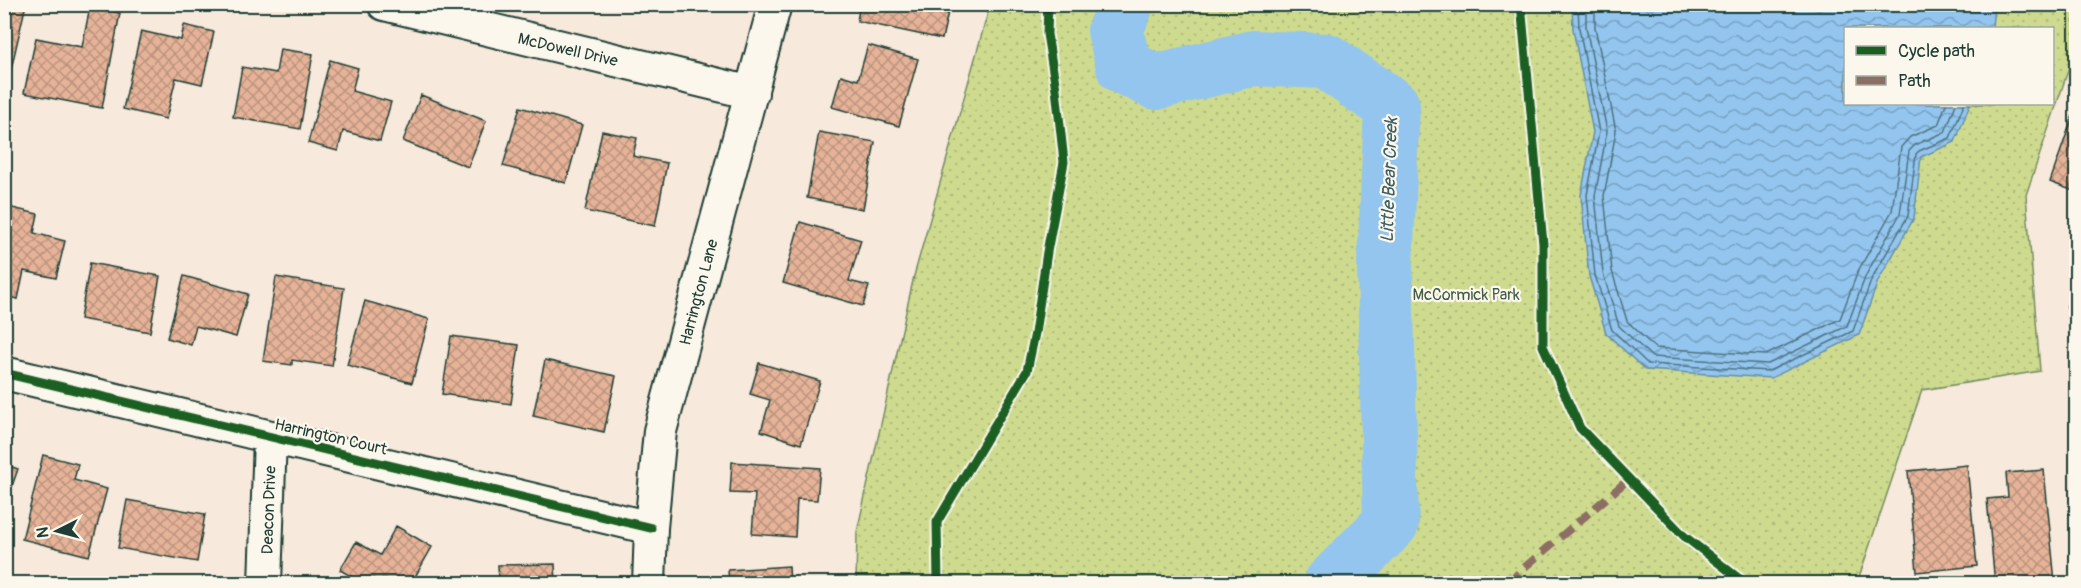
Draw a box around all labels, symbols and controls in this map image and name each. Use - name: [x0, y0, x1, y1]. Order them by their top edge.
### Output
- legend: [1844, 27, 2054, 105]
- street label: McDowell Drive: [516, 29, 620, 71]
- text: Cycle path: [1898, 40, 1975, 63]
- text: Path: [1898, 70, 1931, 93]
- water label: Little Bear Creek: [1376, 116, 1403, 243]
- street label: Harrington Lane: [675, 237, 723, 348]
- park label: McCormick Park: [1412, 285, 1520, 305]
- street label: Harrington Court: [273, 414, 390, 460]
- street label: Deacon Drive: [257, 465, 281, 555]
- north arrow: [27, 501, 87, 561]
- text: N: [33, 526, 54, 539]

